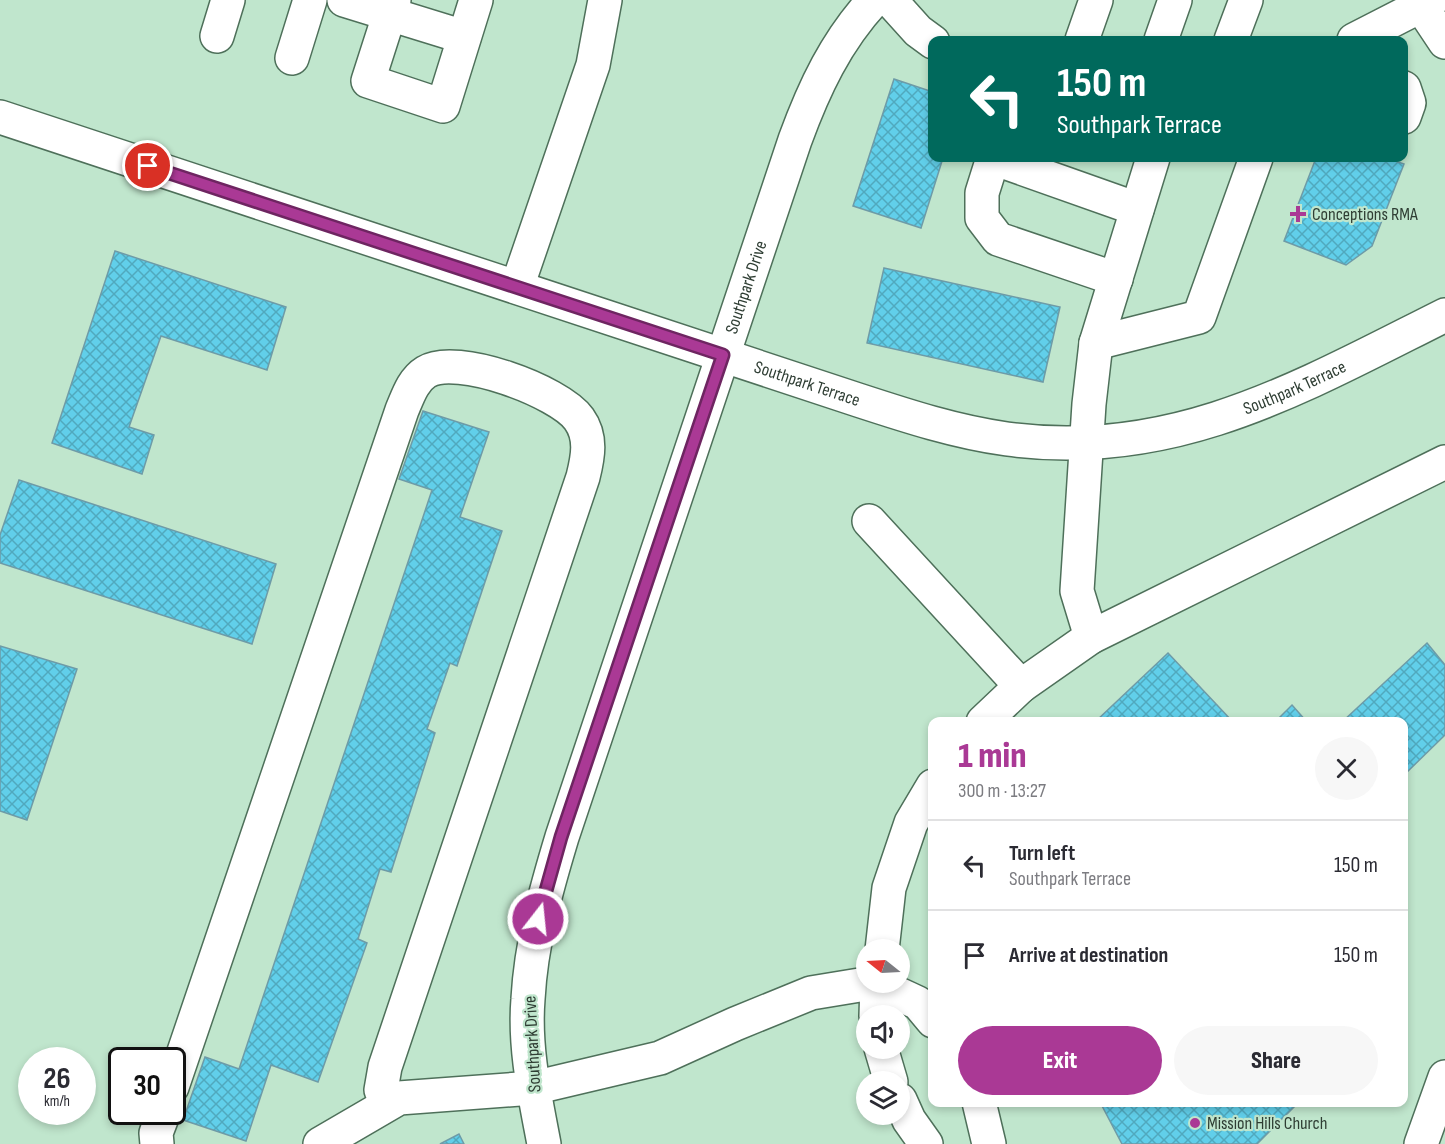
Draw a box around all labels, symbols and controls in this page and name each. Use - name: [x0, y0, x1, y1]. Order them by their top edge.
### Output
- text: 150 m: [1057, 58, 1146, 109]
- icon: left: [958, 60, 1036, 138]
- text: Southpark Terrace: [1057, 109, 1222, 141]
- pin: [122, 140, 173, 191]
- icon: arrive: [131, 149, 164, 182]
- place label: Conceptions RMA: [1312, 204, 1418, 225]
- marker: Conceptions RMA: [1289, 205, 1307, 223]
- street label: Southpark Drive: [721, 238, 772, 337]
- street label: Southpark Terrace: [1240, 356, 1350, 419]
- street label: Southpark Terrace: [752, 357, 863, 411]
- text: 1 min: [958, 735, 1026, 778]
- button: close: [1315, 737, 1378, 800]
- text: 300 m · 13:27: [958, 779, 1046, 803]
- text: Turn left: [1009, 840, 1075, 867]
- icon: left: [958, 849, 991, 882]
- text: 150 m: [1334, 852, 1378, 879]
- text: Southpark Terrace: [1009, 867, 1131, 891]
- position arrow: [506, 887, 570, 951]
- north arrow: [856, 939, 910, 993]
- map controls: [856, 939, 910, 1125]
- icon: arrive: [958, 939, 991, 972]
- text: Arrive at destination: [1009, 942, 1168, 969]
- text: 150 m: [1334, 942, 1378, 969]
- street label: Southpark Drive: [519, 995, 546, 1093]
- button: sound: [856, 1005, 910, 1059]
- button: Exit: [958, 1026, 1162, 1095]
- button: Share: [1174, 1026, 1378, 1095]
- speed limit sign: 30: [108, 1047, 186, 1125]
- text: 26: [43, 1061, 71, 1097]
- button: layers: [856, 1071, 910, 1125]
- text: km/h: [44, 1092, 70, 1111]
- place label: Mission Hills Church: [1207, 1113, 1327, 1134]
- marker: Mission Hills Church: [1188, 1116, 1202, 1130]

